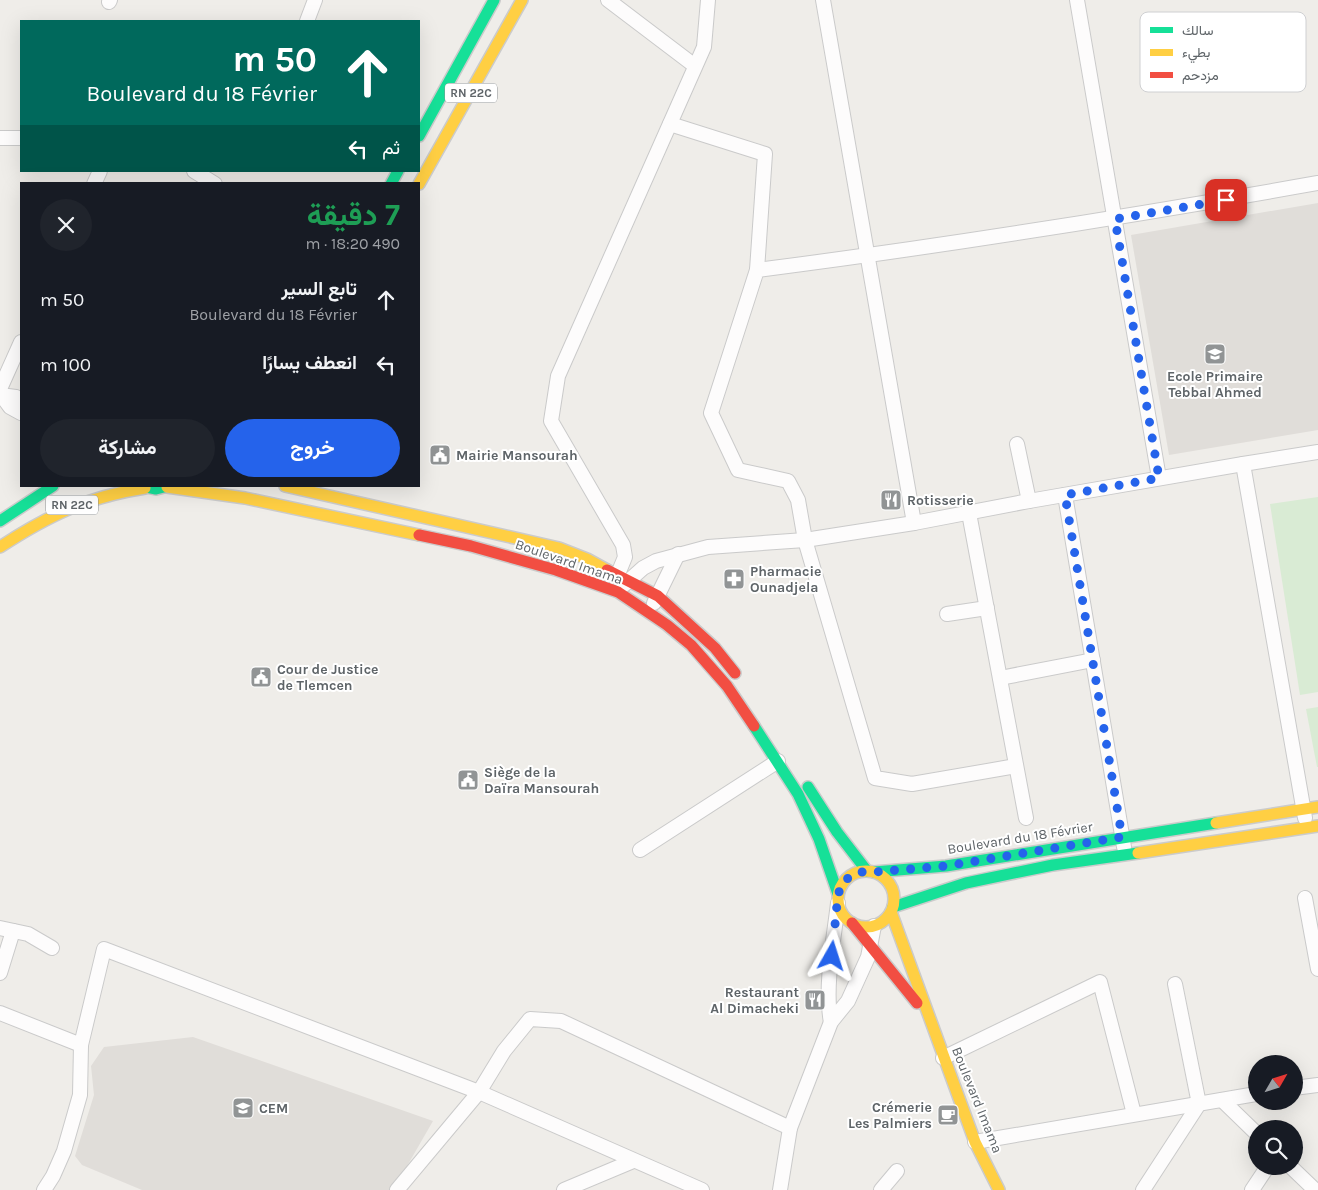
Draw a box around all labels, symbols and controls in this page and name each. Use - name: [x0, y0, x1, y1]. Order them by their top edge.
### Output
- legend: [1140, 12, 1306, 92]
- text: سالك: [1182, 22, 1213, 39]
- text: 50 m: [232, 39, 317, 80]
- icon: ahead: [335, 40, 400, 105]
- text: بطيء: [1182, 44, 1210, 64]
- text: مزدحم: [1182, 67, 1219, 84]
- text: Boulevard du 18 Février: [87, 81, 317, 107]
- road number: RN 22C: [445, 84, 497, 102]
- icon: left: [344, 135, 372, 163]
- text: ثم: [382, 137, 400, 159]
- pin: [1205, 179, 1247, 221]
- icon: arrive: [1212, 186, 1240, 214]
- text: 7 دقيقة: [307, 197, 400, 233]
- button: close: [40, 199, 92, 251]
- text: 490 m · 18:20: [305, 234, 400, 253]
- text: تابع السير: [281, 278, 357, 300]
- icon: ahead: [372, 286, 400, 314]
- text: 50 m: [40, 289, 84, 311]
- text: Boulevard du 18 Février: [189, 305, 357, 324]
- school or university icon: Ecole Primaire Tebbal Ahmed: [1203, 342, 1227, 366]
- icon: left: [372, 351, 400, 379]
- text: انعطف يسارًا: [262, 352, 357, 374]
- text: 100 m: [40, 354, 91, 376]
- place label: Ecole Primaire Tebbal Ahmed: [1167, 368, 1263, 401]
- button: مشاركة: [40, 419, 215, 477]
- button: خروج: [225, 419, 400, 477]
- public building icon: Mairie Mansourah: [428, 443, 452, 467]
- place label: Mairie Mansourah: [456, 447, 578, 464]
- restaurant icon: Rotisserie: [879, 488, 903, 512]
- place label: Rotisserie: [907, 492, 974, 509]
- road number: RN 22C: [46, 496, 98, 514]
- street label: Boulevard Imama: [513, 536, 625, 588]
- place label: Pharmacie Ounadjela: [750, 563, 821, 596]
- pharmacy icon: Pharmacie Ounadjela: [722, 567, 746, 591]
- place label: Cour de Justice de Tlemcen: [277, 661, 379, 694]
- public building icon: Cour de Justice de Tlemcen: [249, 665, 273, 689]
- place label: Siège de la Daïra Mansourah: [484, 764, 599, 797]
- public building icon: Siège de la Daïra Mansourah: [456, 768, 480, 792]
- street label: Boulevard du 18 Février: [946, 818, 1095, 858]
- position arrow: [805, 929, 857, 981]
- place label: Restaurant Al Dimacheki: [710, 984, 799, 1017]
- restaurant icon: Restaurant Al Dimacheki: [803, 988, 827, 1012]
- street label: Boulevard Imama: [948, 1044, 1006, 1156]
- north arrow: [1248, 1055, 1302, 1110]
- map controls: [1248, 1055, 1303, 1175]
- school or university icon: CEM: [231, 1096, 255, 1120]
- place label: Crémerie Les Palmiers: [848, 1099, 932, 1132]
- place label: CEM: [259, 1100, 288, 1117]
- cafe icon: Crémerie Les Palmiers: [936, 1103, 960, 1127]
- button: search: [1248, 1120, 1303, 1175]

